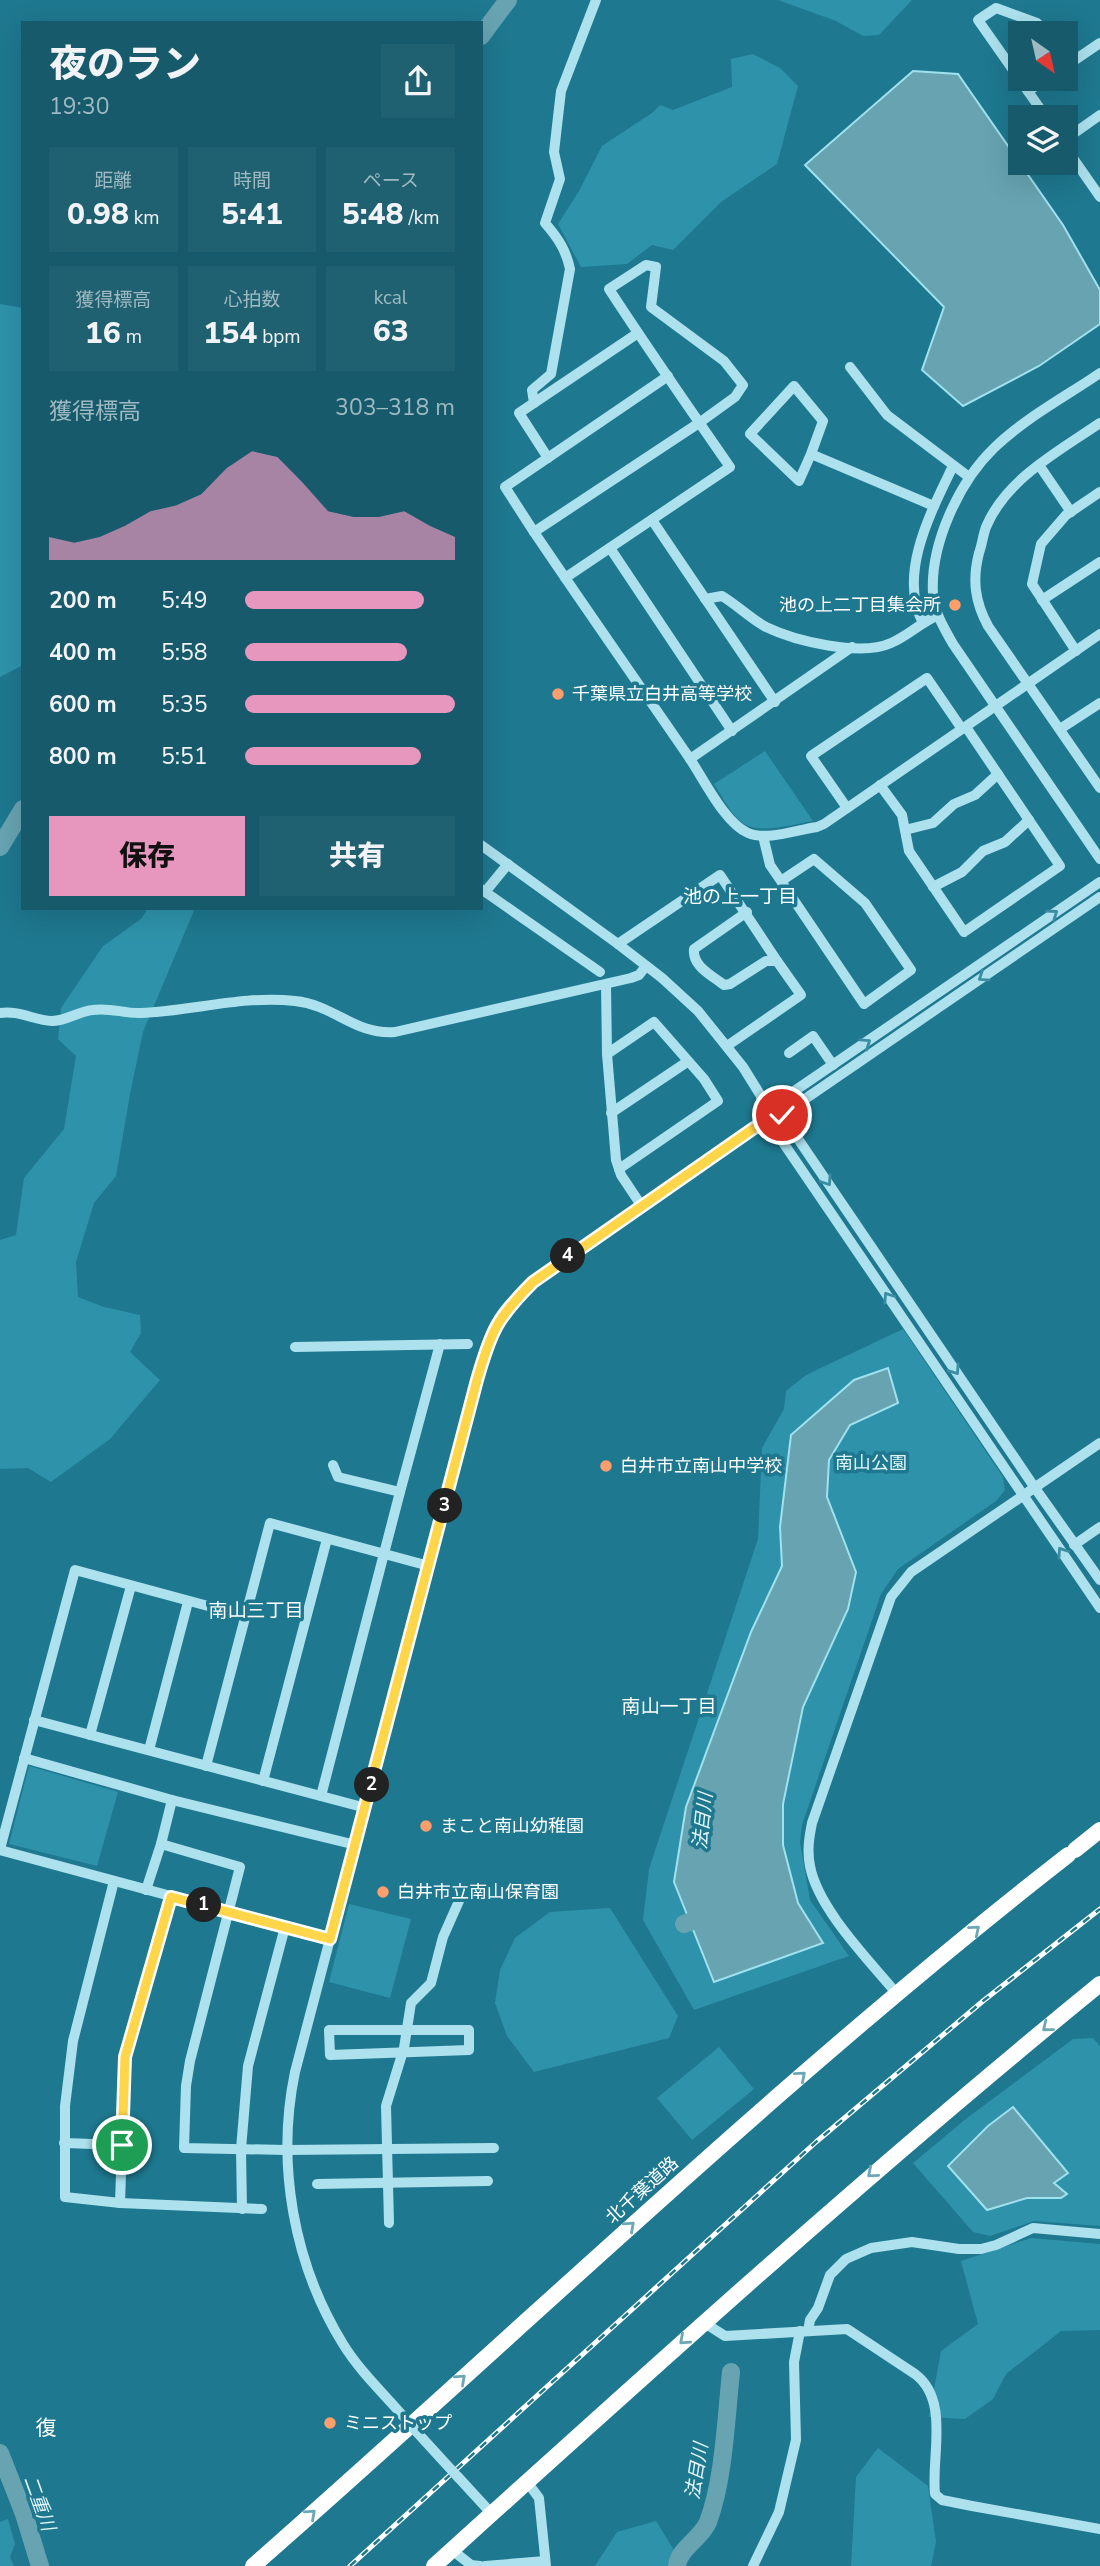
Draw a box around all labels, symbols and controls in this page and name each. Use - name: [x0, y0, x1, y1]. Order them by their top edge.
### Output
- north arrow: [1008, 21, 1078, 91]
- map controls: [1008, 21, 1078, 175]
- text: 夜のラン: [49, 39, 201, 90]
- button: share: [381, 44, 455, 118]
- text: 19:30: [49, 91, 109, 122]
- button: layers: [1008, 105, 1078, 175]
- text: 距離: [94, 168, 132, 194]
- text: 時間: [233, 168, 271, 194]
- text: ペース: [363, 168, 419, 194]
- text: 0.98: [67, 194, 129, 235]
- text: 5:41: [221, 194, 283, 235]
- text: 5:48: [342, 194, 404, 235]
- text: km: [129, 205, 160, 231]
- text: /km: [404, 205, 440, 231]
- text: kcal: [374, 285, 408, 311]
- text: 獲得標高: [75, 287, 151, 313]
- text: 心拍数: [223, 287, 281, 313]
- text: 63: [373, 311, 409, 352]
- text: 16: [85, 313, 121, 354]
- text: 154: [203, 313, 257, 354]
- text: m: [121, 324, 142, 350]
- text: bpm: [257, 324, 301, 350]
- text: 303–318 m: [335, 392, 455, 423]
- text: 獲得標高: [49, 396, 141, 427]
- text: 200 m: [49, 585, 117, 616]
- text: 5:49: [161, 585, 208, 616]
- place label: 池の上二丁目集会所: [779, 593, 941, 617]
- marker: 池の上二丁目集会所: [947, 597, 963, 613]
- text: 400 m: [49, 637, 117, 668]
- text: 5:58: [161, 637, 208, 668]
- place label: 千葉県立白井高等学校: [572, 682, 752, 706]
- marker: 千葉県立白井高等学校: [550, 686, 566, 702]
- text: 600 m: [49, 689, 117, 720]
- text: 5:35: [161, 689, 208, 720]
- text: 800 m: [49, 741, 117, 772]
- text: 5:51: [161, 741, 208, 772]
- button: 保存: [49, 816, 245, 896]
- button: 共有: [259, 816, 455, 896]
- district label: 池の上一丁目: [683, 884, 797, 910]
- one-way arrow: [1045, 910, 1058, 922]
- one-way arrow: [978, 969, 991, 981]
- one-way arrow: [858, 1039, 871, 1051]
- pin: [752, 1085, 812, 1145]
- icon: check: [763, 1096, 801, 1134]
- one-way arrow: [819, 1174, 832, 1187]
- pin: 4: [550, 1238, 586, 1274]
- text: 4: [562, 1242, 573, 1268]
- one-way arrow: [884, 1292, 896, 1305]
- one-way arrow: [946, 1362, 959, 1375]
- park label: 南山公園: [835, 1451, 907, 1475]
- place label: 白井市立南山中学校: [620, 1454, 782, 1478]
- marker: 白井市立南山中学校: [598, 1458, 614, 1474]
- pin: 3: [428, 1488, 462, 1524]
- text: 3: [439, 1492, 450, 1518]
- one-way arrow: [1057, 1547, 1070, 1560]
- district label: 南山三丁目: [208, 1598, 304, 1624]
- district label: 南山一丁目: [621, 1694, 717, 1720]
- pin: 2: [354, 1768, 390, 1802]
- text: 2: [366, 1771, 377, 1797]
- water label: 法目川: [687, 1789, 719, 1851]
- place label: まこと南山幼稚園: [440, 1814, 584, 1838]
- marker: まこと南山幼稚園: [418, 1818, 434, 1834]
- place label: 白井市立南山保育園: [397, 1880, 559, 1904]
- marker: 白井市立南山保育園: [375, 1884, 391, 1900]
- pin: 1: [186, 1888, 222, 1923]
- text: 1: [198, 1891, 209, 1917]
- one-way arrow: [967, 1925, 979, 1938]
- one-way arrow: [1042, 2019, 1055, 2032]
- one-way arrow: [792, 2072, 805, 2084]
- pin: [92, 2115, 152, 2175]
- icon: arrive: [103, 2126, 141, 2164]
- street label: 北千葉道路: [601, 2151, 683, 2229]
- one-way arrow: [868, 2165, 881, 2177]
- one-way arrow: [622, 2222, 635, 2234]
- one-way arrow: [679, 2332, 692, 2344]
- one-way arrow: [453, 2374, 466, 2387]
- place label: ミニストップ: [344, 2411, 452, 2435]
- district label: 復: [36, 2414, 57, 2442]
- marker: ミニストップ: [322, 2415, 338, 2431]
- water label: 法目川: [680, 2439, 715, 2501]
- water label: 二重川: [17, 2472, 62, 2536]
- one-way arrow: [303, 2509, 316, 2522]

